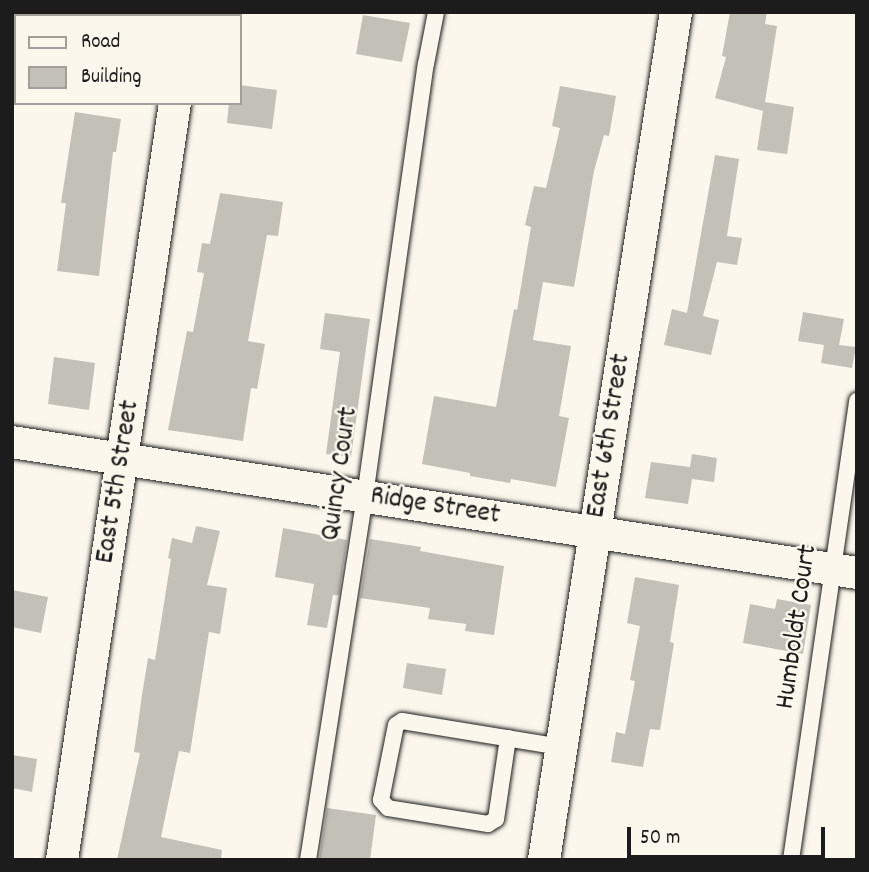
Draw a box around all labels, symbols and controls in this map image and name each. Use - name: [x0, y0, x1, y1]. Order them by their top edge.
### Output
- legend: [14, 14, 242, 105]
- text: Road: [81, 28, 120, 58]
- text: Building: [81, 63, 141, 93]
- street label: East 6th Street: [580, 352, 640, 520]
- street label: East 5th Street: [90, 398, 148, 566]
- street label: Quincy Court: [315, 405, 367, 543]
- street label: Ridge Street: [368, 480, 502, 534]
- street label: Humboldt Court: [770, 543, 826, 711]
- scale bar: [631, 812, 829, 856]
- text: 50 m: [640, 824, 680, 854]

